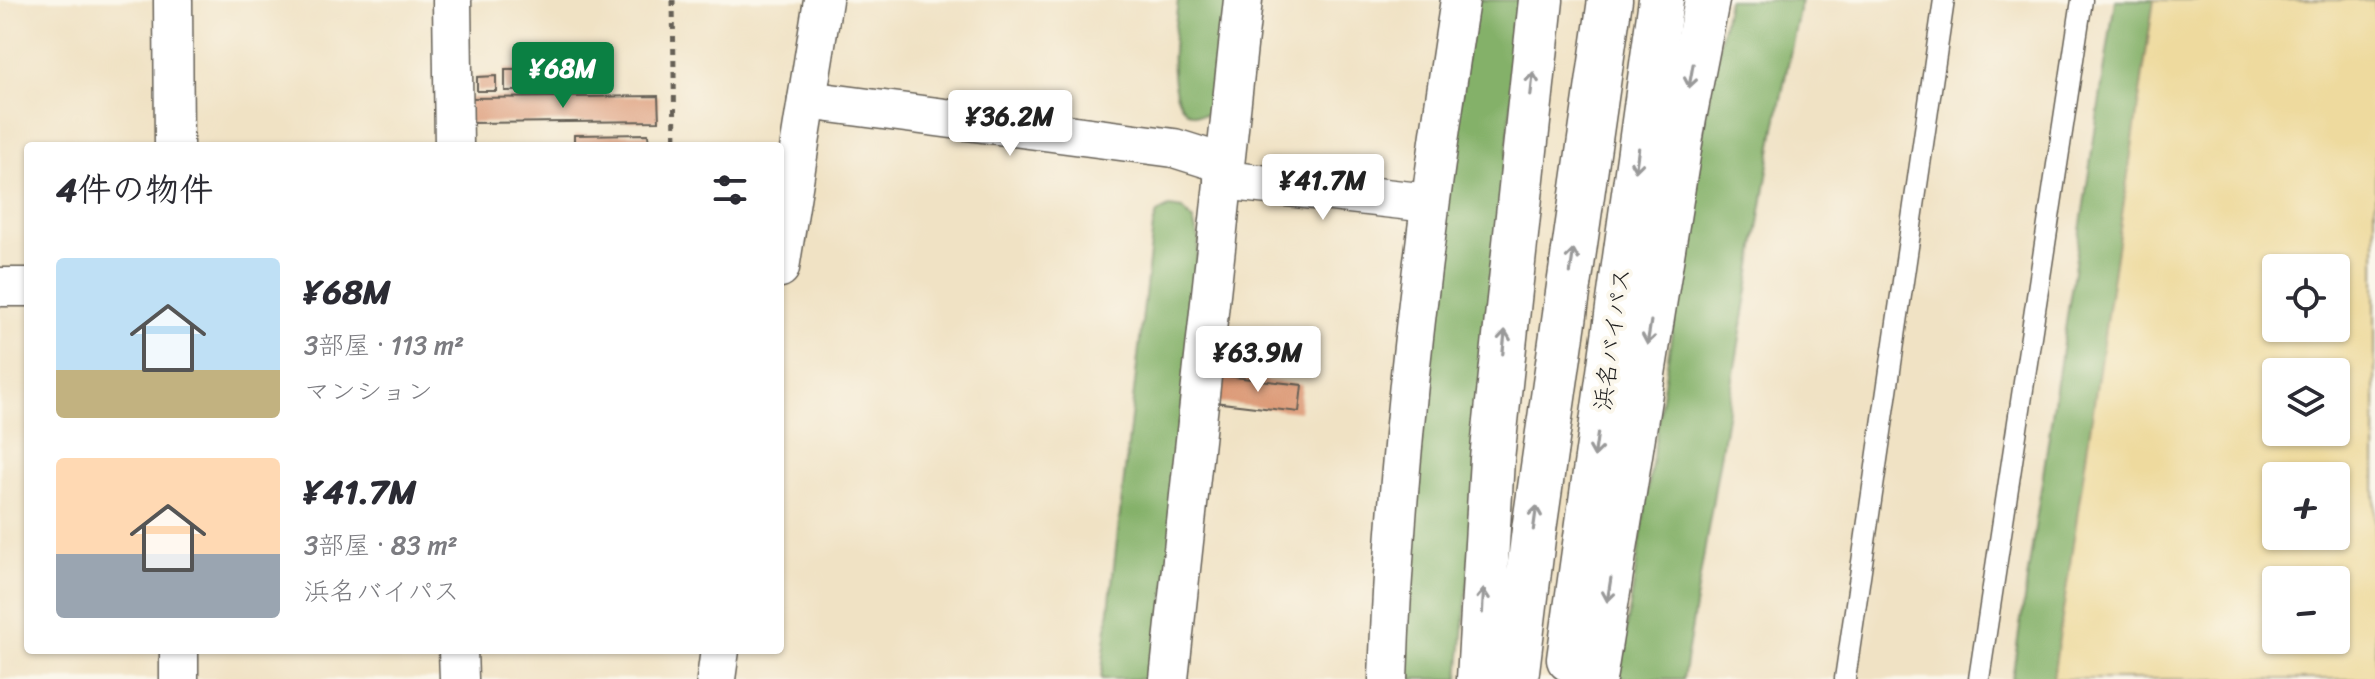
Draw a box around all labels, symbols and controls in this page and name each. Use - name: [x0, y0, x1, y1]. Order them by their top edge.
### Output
- pin: ¥68M: [516, 42, 610, 110]
- text: ¥68M: [530, 45, 596, 91]
- one-way arrow: [1683, 63, 1698, 89]
- one-way arrow: [1525, 71, 1540, 97]
- pin: ¥36.2M: [945, 90, 1075, 158]
- text: ¥36.2M: [966, 93, 1054, 139]
- one-way arrow: [1629, 147, 1644, 172]
- pin: ¥41.7M: [1258, 154, 1388, 222]
- text: ¥41.7M: [1280, 157, 1366, 203]
- text: 4件の物件: [56, 160, 213, 220]
- icon: filters: [708, 168, 752, 212]
- one-way arrow: [1565, 249, 1580, 274]
- map controls: [2262, 254, 2350, 654]
- button: locate: [2262, 254, 2350, 342]
- text: ¥68M: [304, 262, 390, 322]
- street label: 浜名バイパス: [1581, 265, 1643, 413]
- icon: home: [120, 290, 216, 386]
- one-way arrow: [1641, 320, 1656, 345]
- text: 3部屋 · 113 m²: [304, 322, 464, 368]
- pin: ¥63.9M: [1193, 326, 1323, 394]
- text: ¥63.9M: [1214, 329, 1302, 375]
- one-way arrow: [1496, 329, 1511, 356]
- button: layers: [2262, 358, 2350, 446]
- text: マンション: [304, 368, 433, 414]
- one-way arrow: [1588, 432, 1603, 458]
- text: ¥41.7M: [304, 462, 416, 522]
- button: +: [2262, 462, 2350, 550]
- icon: home: [120, 490, 216, 586]
- one-way arrow: [1528, 506, 1543, 531]
- text: 3部屋 · 83 m²: [304, 522, 458, 568]
- button: −: [2262, 566, 2350, 654]
- text: 浜名バイパス: [304, 568, 459, 614]
- one-way arrow: [1600, 577, 1615, 602]
- one-way arrow: [1476, 588, 1491, 615]

